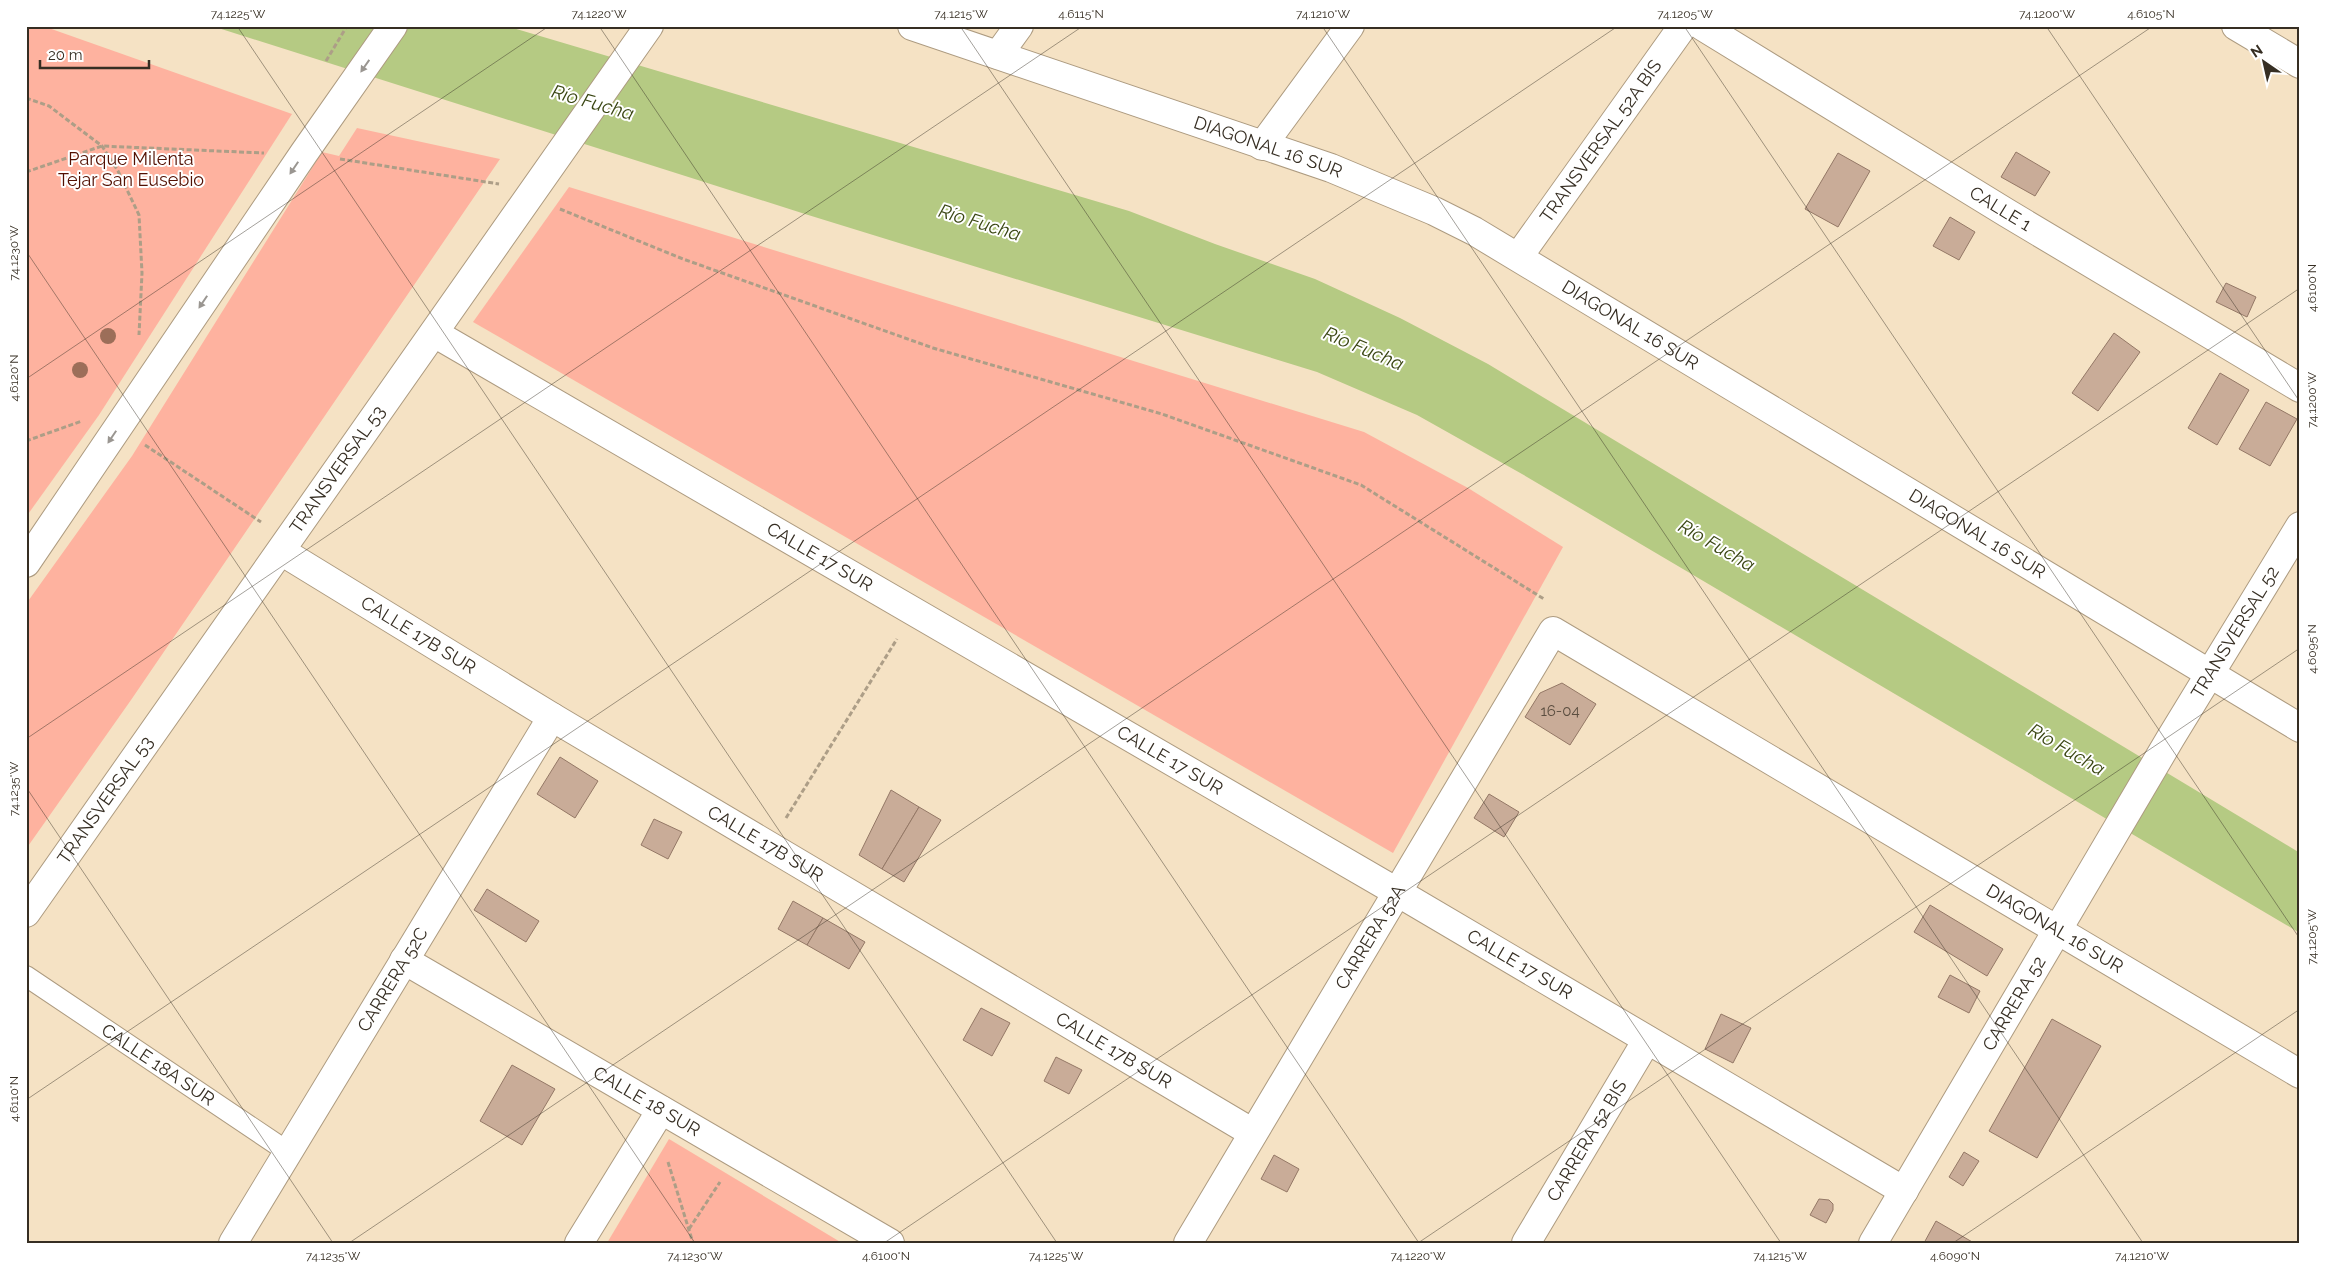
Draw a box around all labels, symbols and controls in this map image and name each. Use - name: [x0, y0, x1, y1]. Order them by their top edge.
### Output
- text: 74.1225°W: [211, 7, 266, 21]
- text: 74.1220°W: [571, 7, 627, 21]
- text: 74.1215°W: [934, 7, 988, 21]
- text: 4.6115°N: [1058, 7, 1104, 21]
- text: 74.1210°W: [1296, 7, 1350, 21]
- text: 74.1205°W: [1657, 7, 1713, 21]
- text: 74.1200°W: [2019, 7, 2076, 21]
- text: 4.6105°N: [2127, 7, 2175, 21]
- scale bar: [40, 38, 149, 70]
- north arrow: [2238, 38, 2288, 88]
- text: N: [2248, 42, 2266, 61]
- text: 20 m: [48, 46, 83, 64]
- street label: TRANSVERSAL 52A BIS: [1535, 56, 1666, 226]
- one-way arrow: [360, 59, 370, 73]
- water label: Río Fucha: [549, 80, 637, 124]
- street label: DIAGONAL 16 SUR: [1191, 111, 1346, 182]
- park label: Parque Milenta Tejar San Eusebio: [58, 148, 204, 190]
- one-way arrow: [289, 161, 299, 174]
- street label: CALLE 1: [1966, 182, 2036, 235]
- water label: Río Fucha: [936, 199, 1024, 245]
- text: 74.1230°W: [7, 225, 21, 281]
- text: 4.6100°N: [2305, 264, 2319, 312]
- street label: DIAGONAL 16 SUR: [1558, 275, 1703, 374]
- one-way arrow: [198, 296, 208, 309]
- water label: Río Fucha: [1321, 321, 1407, 375]
- text: 4.6120°N: [7, 354, 21, 402]
- text: 74.1200°W: [2305, 371, 2319, 428]
- street label: TRANSVERSAL 53: [285, 401, 389, 537]
- one-way arrow: [107, 430, 117, 444]
- street label: DIAGONAL 16 SUR: [1905, 484, 2050, 583]
- water label: Río Fucha: [1675, 514, 1759, 576]
- street label: CALLE 17 SUR: [763, 518, 877, 596]
- street label: TRANSVERSAL 52: [2186, 562, 2283, 702]
- street label: CALLE 17B SUR: [357, 591, 480, 678]
- text: 4.6095°N: [2305, 624, 2319, 674]
- house number: 16-04: [1540, 702, 1580, 720]
- water label: Río Fucha: [2025, 718, 2109, 780]
- street label: CALLE 17 SUR: [1113, 721, 1227, 799]
- street label: TRANSVERSAL 53: [53, 732, 157, 868]
- text: 74.1235°W: [7, 761, 21, 816]
- street label: CALLE 17B SUR: [704, 801, 828, 886]
- street label: DIAGONAL 16 SUR: [1983, 879, 2128, 977]
- street label: CARRERA 52A: [1331, 881, 1409, 993]
- text: 74.1205°W: [2305, 909, 2319, 965]
- street label: CARRERA 52C: [353, 923, 432, 1035]
- street label: CALLE 17 SUR: [1463, 925, 1577, 1003]
- street label: CARRERA 52: [1978, 952, 2050, 1054]
- street label: CALLE 17B SUR: [1052, 1007, 1176, 1093]
- street label: CALLE 18A SUR: [98, 1019, 219, 1110]
- street label: CALLE 18 SUR: [590, 1062, 705, 1140]
- text: 4.6110°N: [7, 1076, 21, 1122]
- street label: CARRERA 52 BIS: [1542, 1076, 1631, 1205]
- text: 74.1235°W: [306, 1249, 361, 1263]
- text: 74.1230°W: [667, 1249, 723, 1263]
- text: 4.6100°N: [862, 1249, 910, 1263]
- text: 74.1225°W: [1029, 1249, 1084, 1263]
- text: 74.1220°W: [1390, 1249, 1446, 1263]
- text: 74.1215°W: [1753, 1249, 1807, 1263]
- text: 4.6090°N: [1930, 1249, 1980, 1263]
- text: 74.1210°W: [2115, 1249, 2169, 1263]

